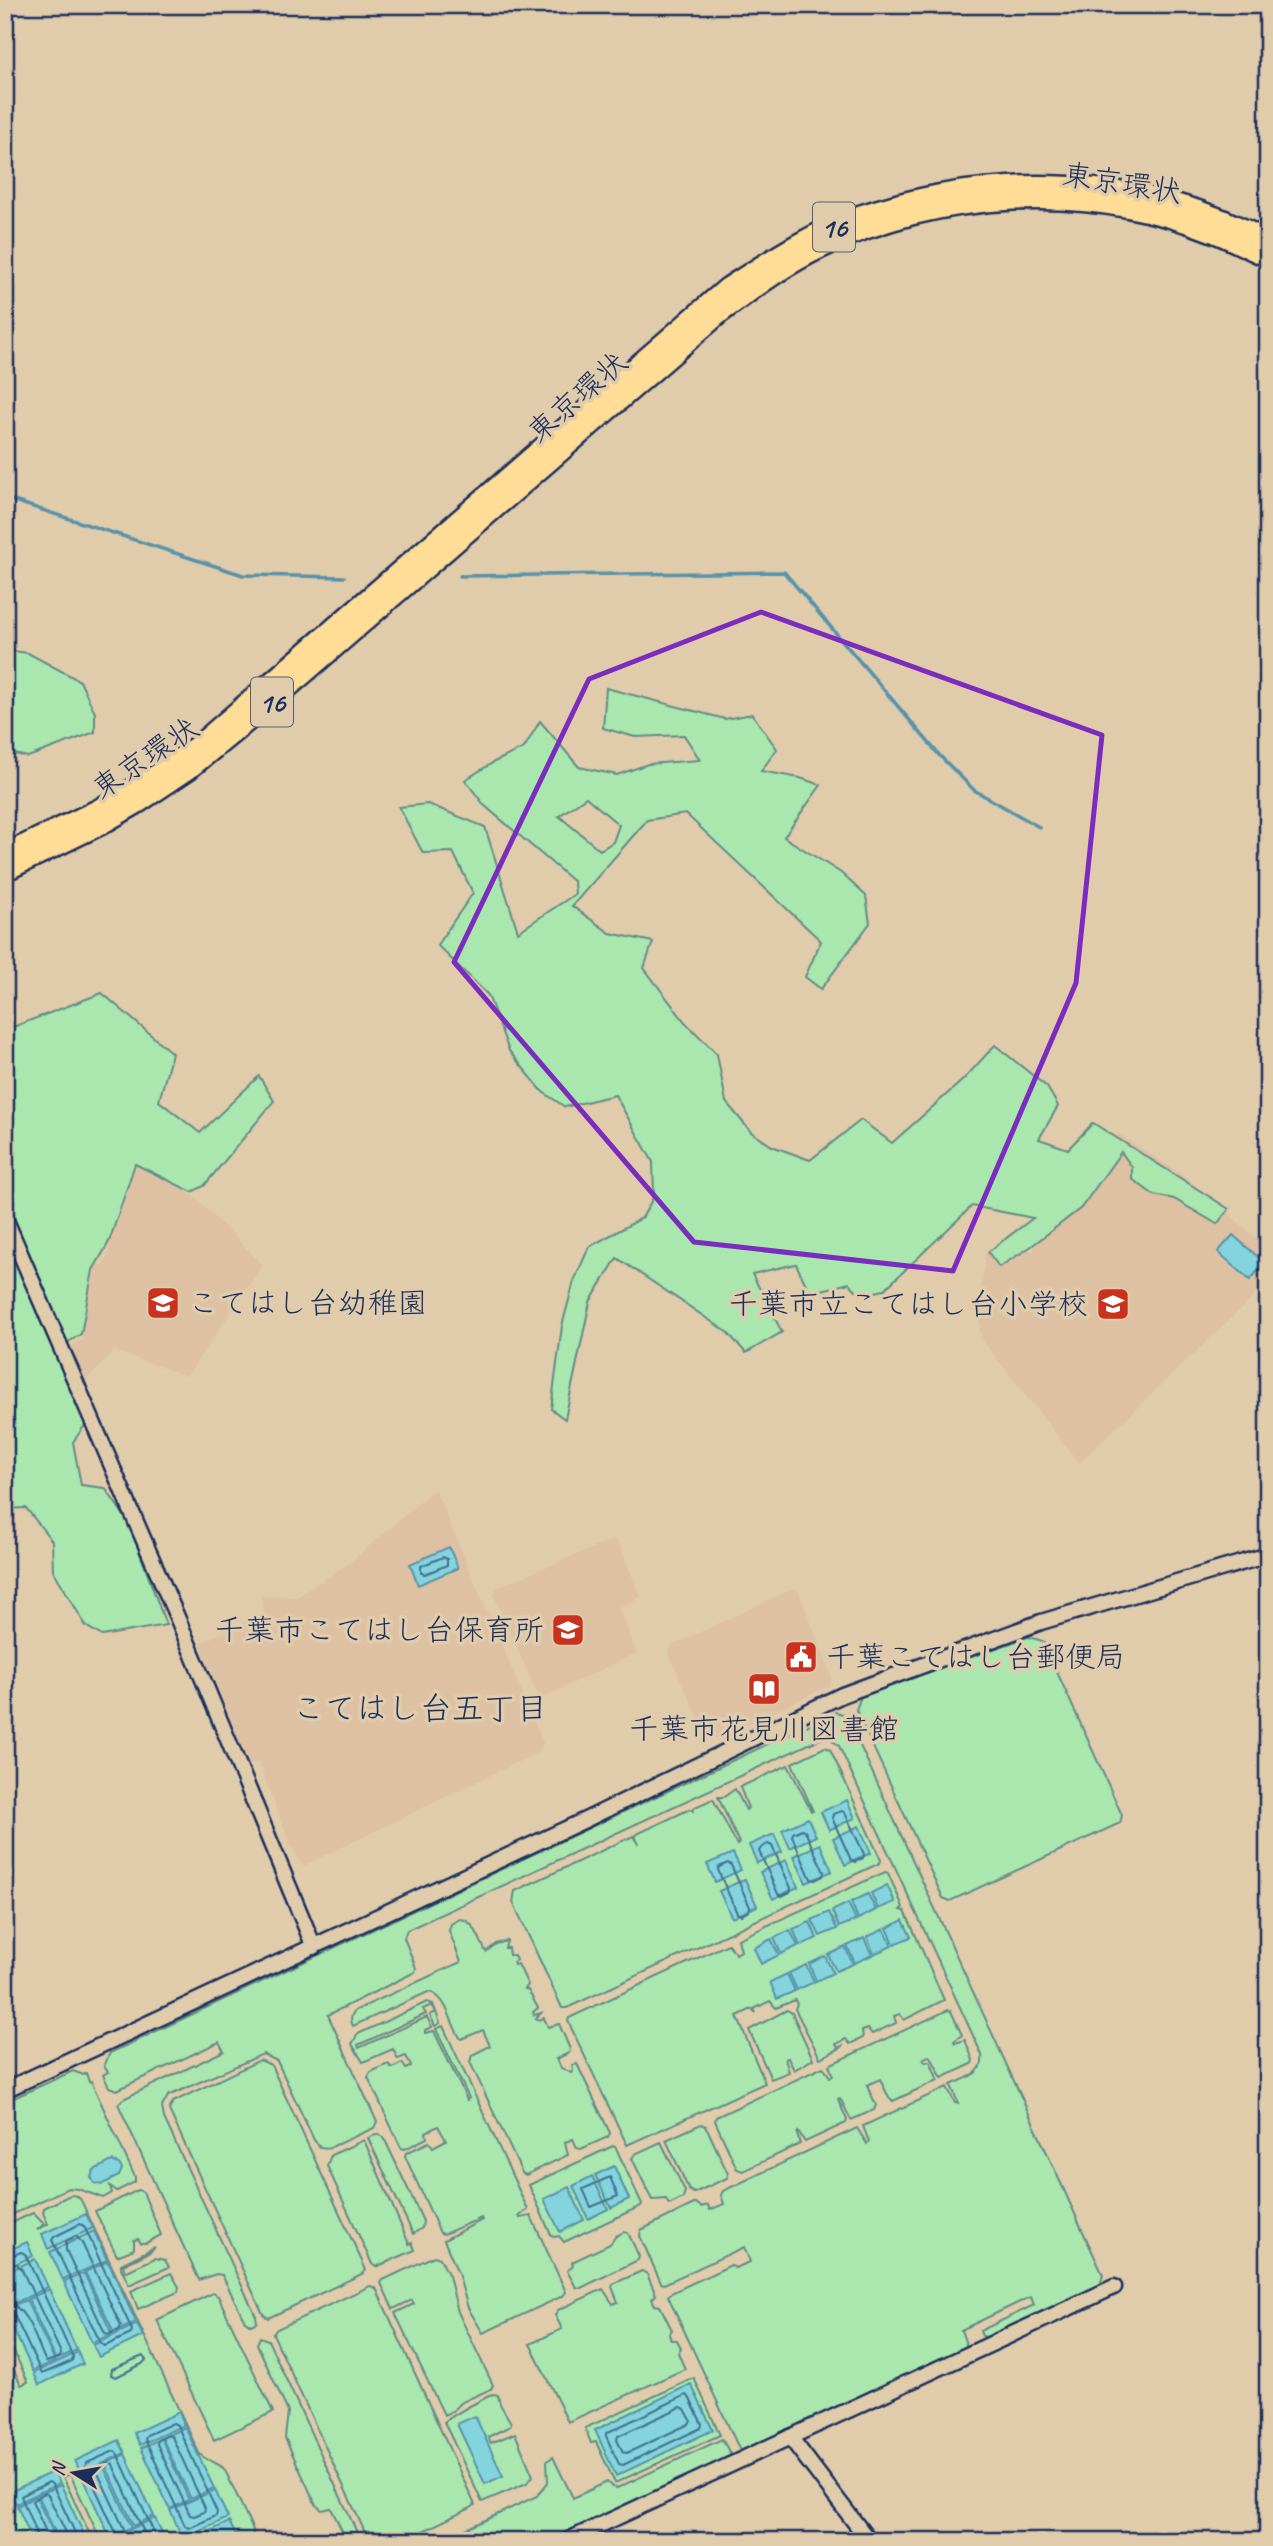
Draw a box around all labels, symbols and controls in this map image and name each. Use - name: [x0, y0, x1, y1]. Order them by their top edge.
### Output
- street label: 東京環状: [1060, 155, 1184, 211]
- road number: 16: [813, 202, 855, 252]
- street label: 東京環状: [519, 343, 635, 451]
- road number: 16: [251, 678, 293, 726]
- street label: 東京環状: [85, 709, 205, 807]
- school or university icon: こてはし台幼稚園: [144, 1284, 182, 1322]
- place label: こてはし台幼稚園: [188, 1284, 427, 1322]
- place label: 千葉市立こてはし台小学校: [729, 1285, 1088, 1323]
- school or university icon: 千葉市立こてはし台小学校: [1094, 1285, 1132, 1323]
- place label: 千葉市こてはし台保育所: [215, 1611, 544, 1649]
- school or university icon: 千葉市こてはし台保育所: [549, 1611, 587, 1649]
- public building icon: 千葉こてはし台郵便局: [782, 1638, 820, 1676]
- place label: 千葉こてはし台郵便局: [826, 1638, 1125, 1676]
- library icon: 千葉市花見川図書館: [745, 1670, 783, 1708]
- district label: こてはし台五丁目: [292, 1688, 548, 1729]
- place label: 千葉市花見川図書館: [629, 1710, 899, 1748]
- north arrow: [38, 2438, 108, 2508]
- text: N: [45, 2459, 72, 2478]

